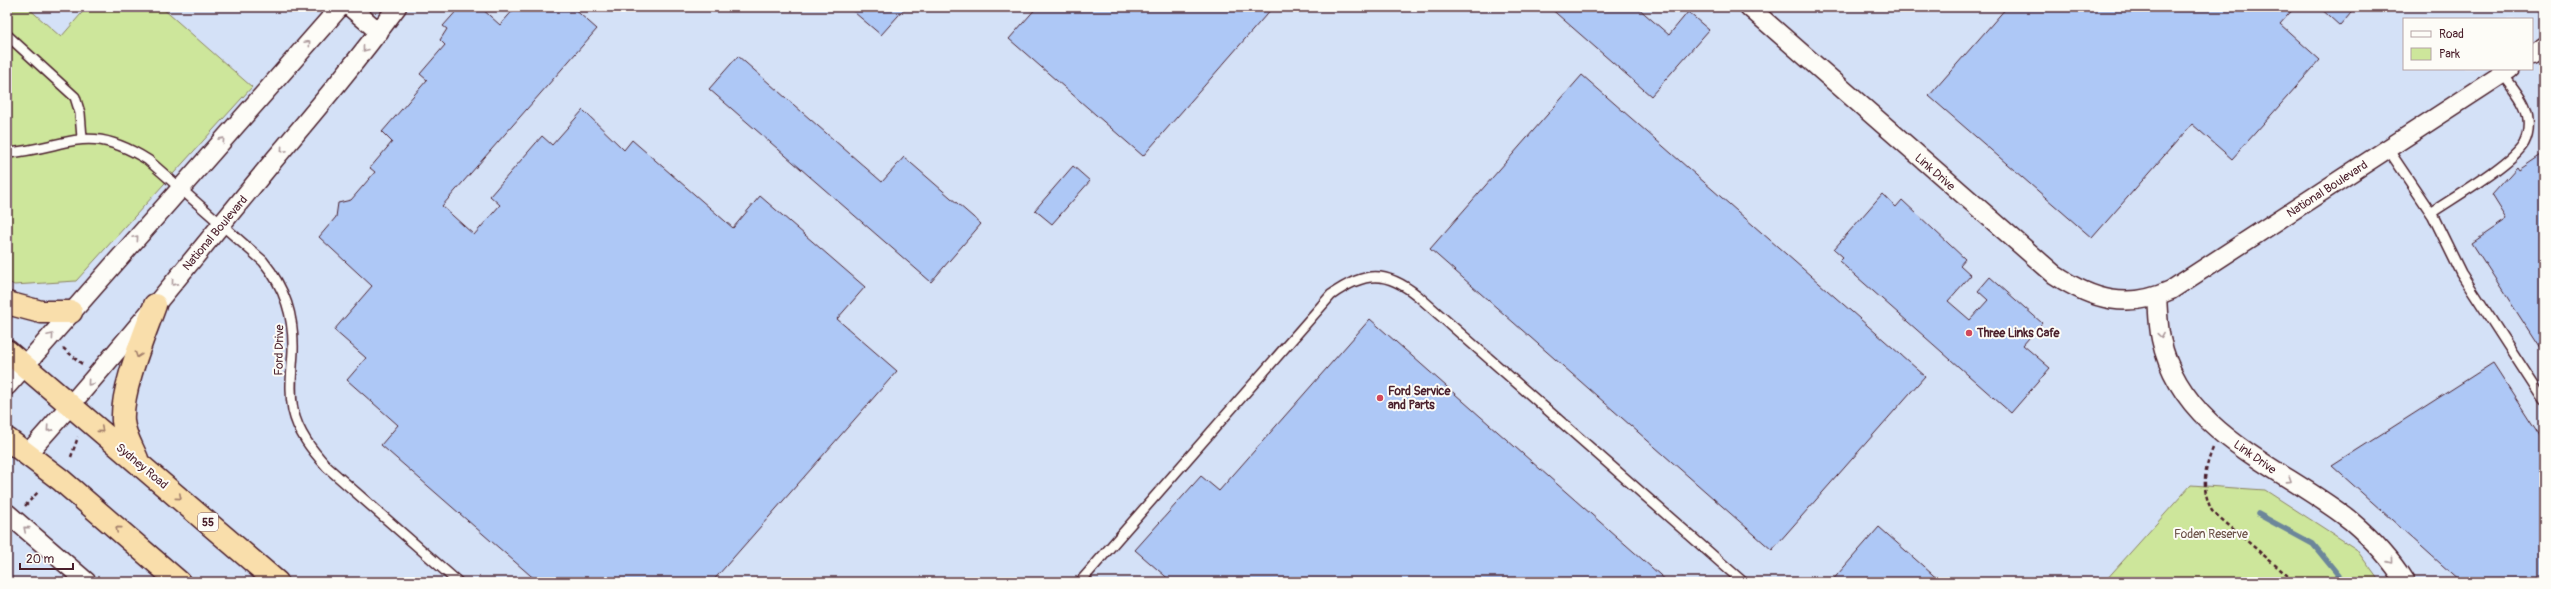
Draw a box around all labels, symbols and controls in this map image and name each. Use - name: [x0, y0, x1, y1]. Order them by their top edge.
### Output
- legend: [2403, 18, 2533, 70]
- text: Road: [2439, 27, 2464, 42]
- one-way arrow: [304, 40, 311, 48]
- one-way arrow: [363, 45, 370, 52]
- text: Park: [2439, 47, 2460, 62]
- one-way arrow: [217, 138, 224, 145]
- one-way arrow: [281, 145, 288, 153]
- street label: Link Drive: [1911, 151, 1958, 194]
- street label: National Boulevard: [2284, 158, 2371, 221]
- street label: National Boulevard: [180, 193, 251, 274]
- one-way arrow: [131, 235, 139, 243]
- one-way arrow: [171, 278, 178, 285]
- street label: Ford Drive: [272, 324, 287, 376]
- place label: Three Links Cafe: [1976, 326, 2060, 341]
- marker: Three Links Cafe: [1964, 328, 1974, 338]
- one-way arrow: [2156, 332, 2165, 338]
- one-way arrow: [46, 333, 53, 341]
- one-way arrow: [134, 352, 143, 359]
- one-way arrow: [88, 378, 95, 385]
- place label: Ford Service and Parts: [1388, 384, 1451, 413]
- marker: Ford Service and Parts: [1375, 393, 1385, 403]
- one-way arrow: [46, 425, 53, 432]
- one-way arrow: [96, 426, 103, 433]
- street label: Link Drive: [2230, 437, 2279, 478]
- street label: Sydney Road: [113, 440, 171, 493]
- one-way arrow: [2285, 476, 2292, 483]
- one-way arrow: [174, 492, 181, 499]
- road number: 55: [198, 513, 218, 531]
- one-way arrow: [23, 527, 30, 534]
- one-way arrow: [116, 527, 123, 534]
- park label: Foden Reserve: [2174, 527, 2248, 542]
- scale bar: [20, 545, 73, 571]
- text: 20 m: [26, 552, 55, 567]
- one-way arrow: [2385, 557, 2392, 564]

